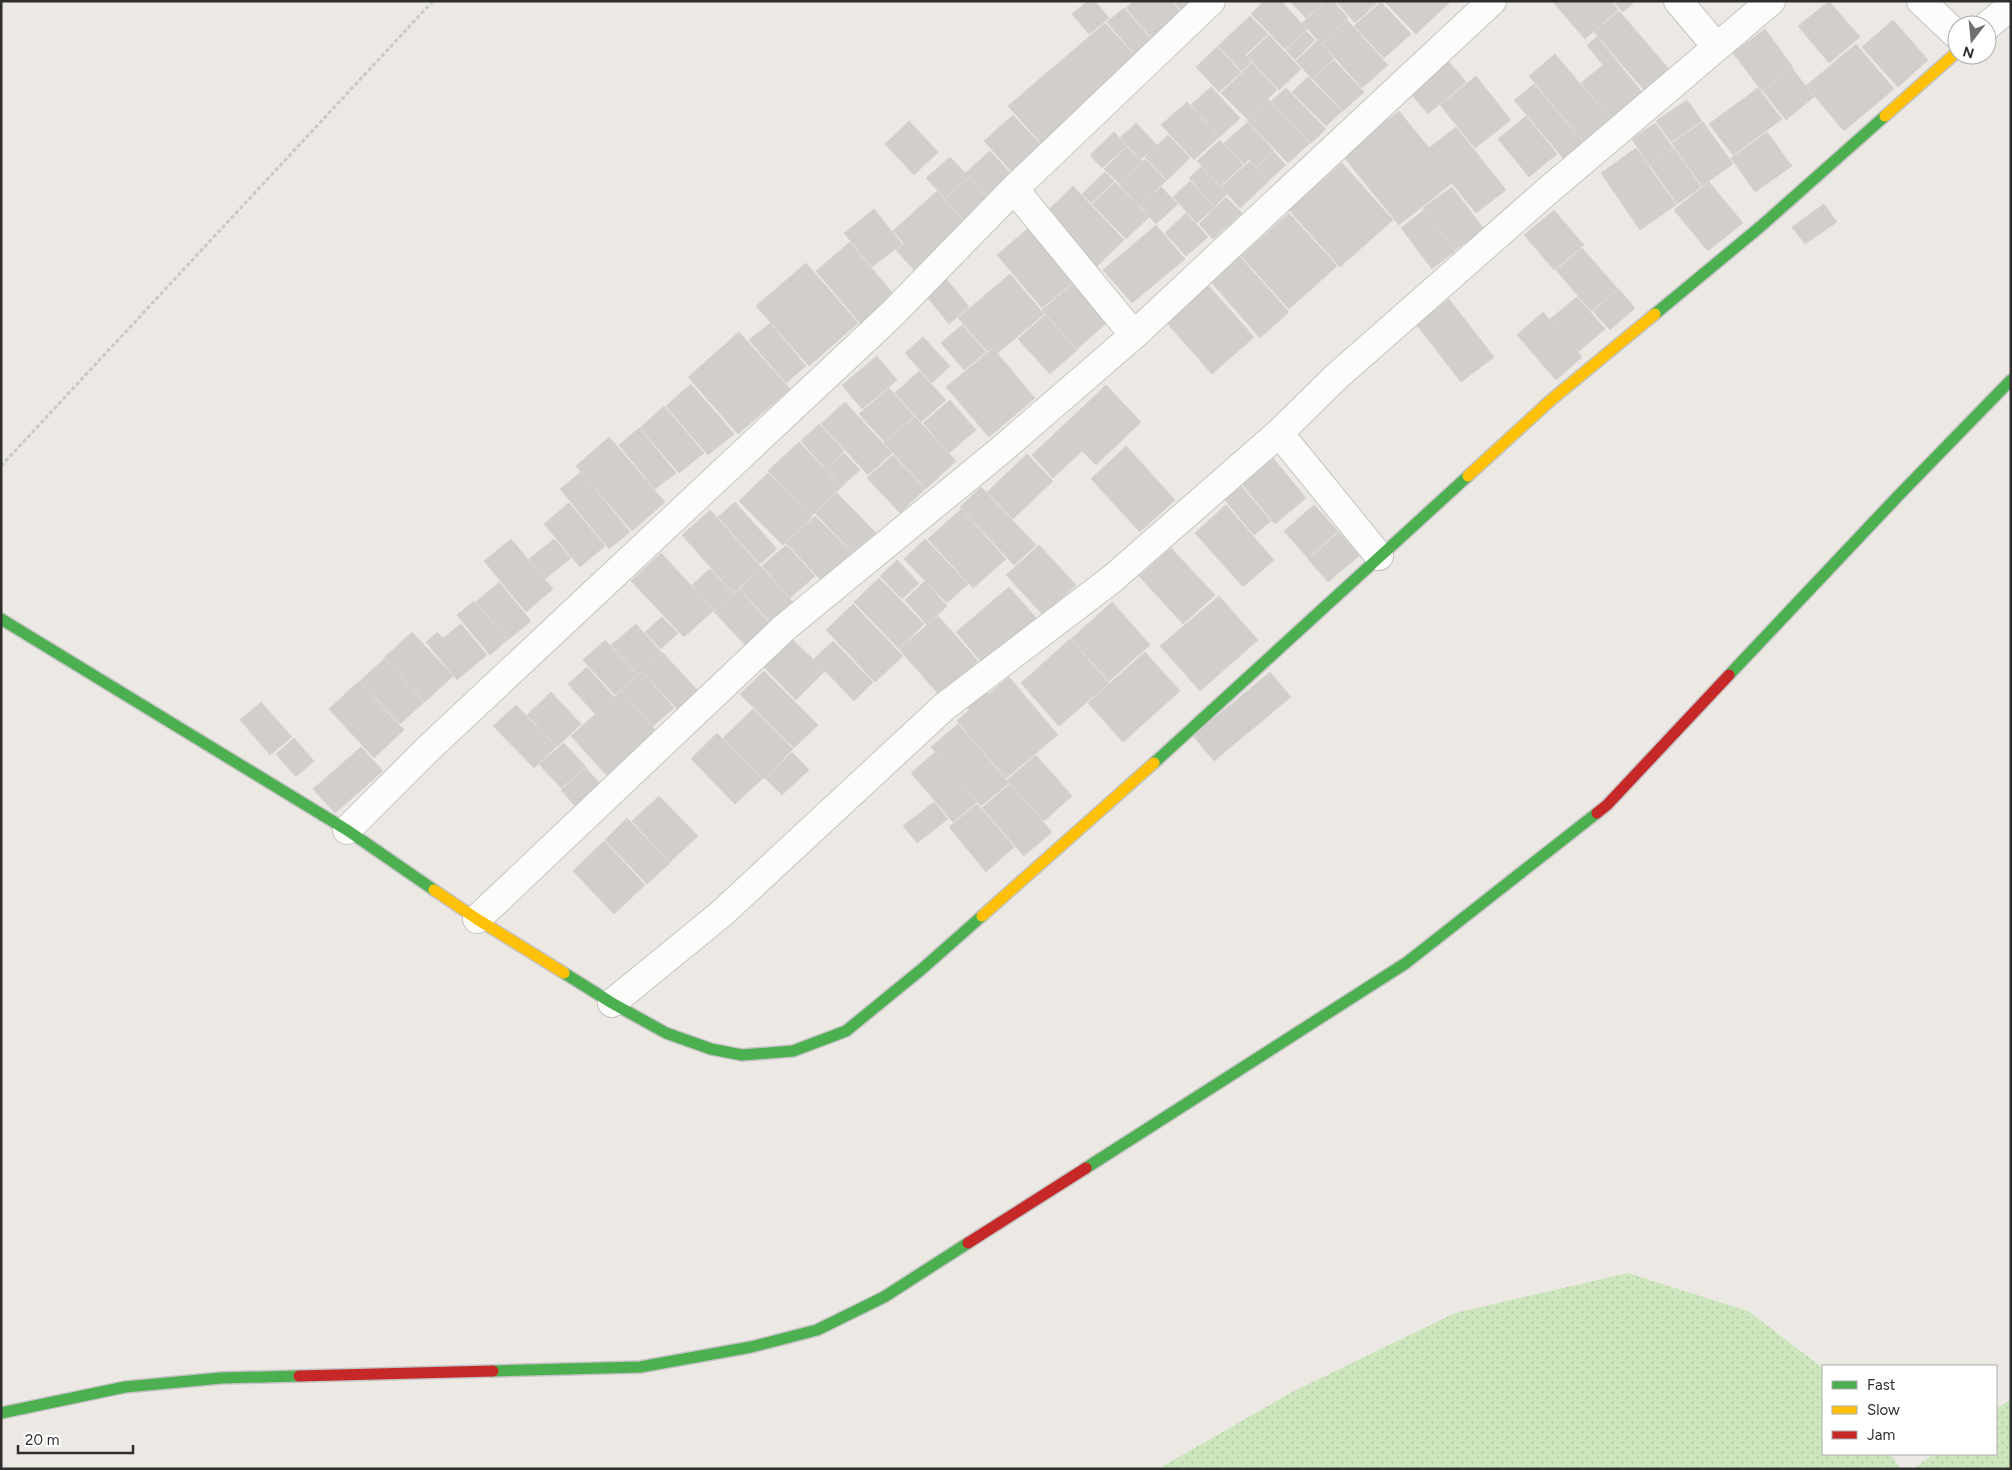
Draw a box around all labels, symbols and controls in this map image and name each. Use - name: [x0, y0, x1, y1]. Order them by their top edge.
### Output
- north arrow: [1947, 15, 1997, 65]
- text: N: [1961, 42, 1976, 62]
- legend: [1822, 1365, 1997, 1455]
- text: Fast: [1867, 1376, 1896, 1394]
- text: Slow: [1867, 1401, 1900, 1419]
- scale bar: [18, 1422, 132, 1454]
- text: Jam: [1867, 1426, 1895, 1444]
- text: 20 m: [25, 1431, 59, 1449]

